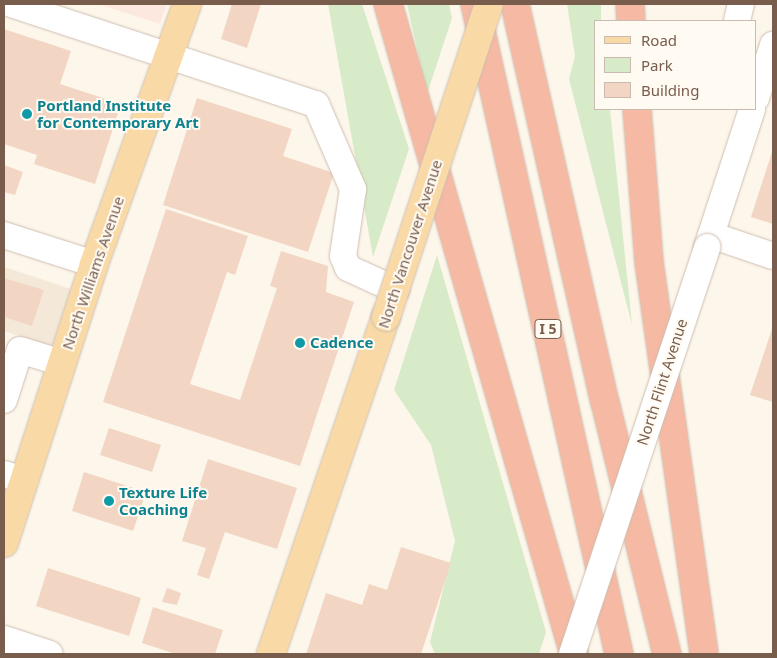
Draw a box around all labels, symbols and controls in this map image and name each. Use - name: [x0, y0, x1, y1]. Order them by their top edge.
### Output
- legend: [594, 20, 757, 110]
- text: Road: [641, 30, 677, 50]
- text: Park: [641, 55, 673, 75]
- text: Building: [641, 80, 699, 100]
- place label: Portland Institute for Contemporary Art: [37, 96, 199, 131]
- marker: Portland Institute for Contemporary Art: [21, 108, 33, 120]
- street label: North Vancouver Avenue: [374, 158, 446, 330]
- street label: North Williams Avenue: [58, 194, 128, 352]
- street label: North Flint Avenue: [633, 316, 691, 448]
- road number: I 5: [534, 318, 562, 340]
- place label: Cadence: [310, 334, 373, 352]
- marker: Cadence: [294, 337, 306, 349]
- place label: Texture Life Coaching: [119, 483, 207, 518]
- marker: Texture Life Coaching: [103, 495, 115, 507]

